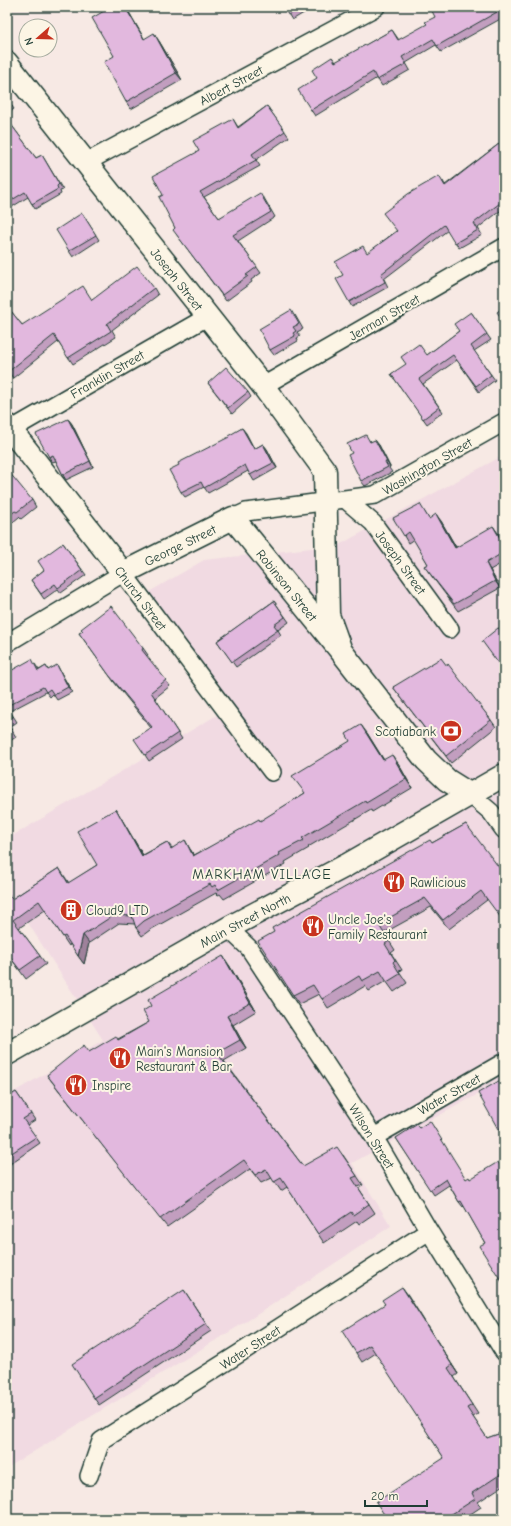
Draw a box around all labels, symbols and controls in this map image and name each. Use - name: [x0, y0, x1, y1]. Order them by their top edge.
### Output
- north arrow: [18, 18, 58, 58]
- text: N: [22, 36, 36, 47]
- street label: Albert Street: [197, 62, 267, 108]
- street label: Joseph Street: [147, 245, 207, 315]
- street label: Jerman Street: [346, 291, 423, 344]
- street label: Franklin Street: [68, 347, 148, 402]
- street label: Washington Street: [380, 434, 476, 498]
- street label: George Street: [142, 521, 220, 569]
- street label: Joseph Street: [372, 527, 430, 598]
- street label: Robinson Street: [253, 546, 321, 625]
- street label: Church Street: [112, 563, 170, 634]
- bank icon: Scotiabank: [438, 718, 464, 744]
- place label: Scotiabank: [375, 724, 437, 739]
- district label: MARKHAM VILLAGE: [192, 866, 332, 883]
- restaurant icon: Rawlicious: [381, 869, 407, 895]
- place label: Rawlicious: [410, 875, 466, 890]
- street label: Main Street North: [197, 890, 293, 951]
- building icon: Cloud9 LTD: [58, 897, 84, 923]
- place label: Cloud9 LTD: [86, 903, 149, 918]
- place label: Uncle Joe's Family Restaurant: [328, 912, 428, 942]
- restaurant icon: Uncle Joe's Family Restaurant: [300, 913, 326, 939]
- place label: Main's Mansion Restaurant & Bar: [136, 1044, 233, 1074]
- restaurant icon: Main's Mansion Restaurant & Bar: [107, 1045, 133, 1071]
- street label: Water Street: [416, 1070, 484, 1118]
- restaurant icon: Inspire: [63, 1072, 89, 1098]
- place label: Inspire: [92, 1078, 131, 1093]
- street label: Wilson Street: [346, 1101, 398, 1172]
- street label: Water Street: [217, 1322, 284, 1373]
- scale bar: [365, 1482, 427, 1508]
- text: 20 m: [371, 1489, 399, 1503]

